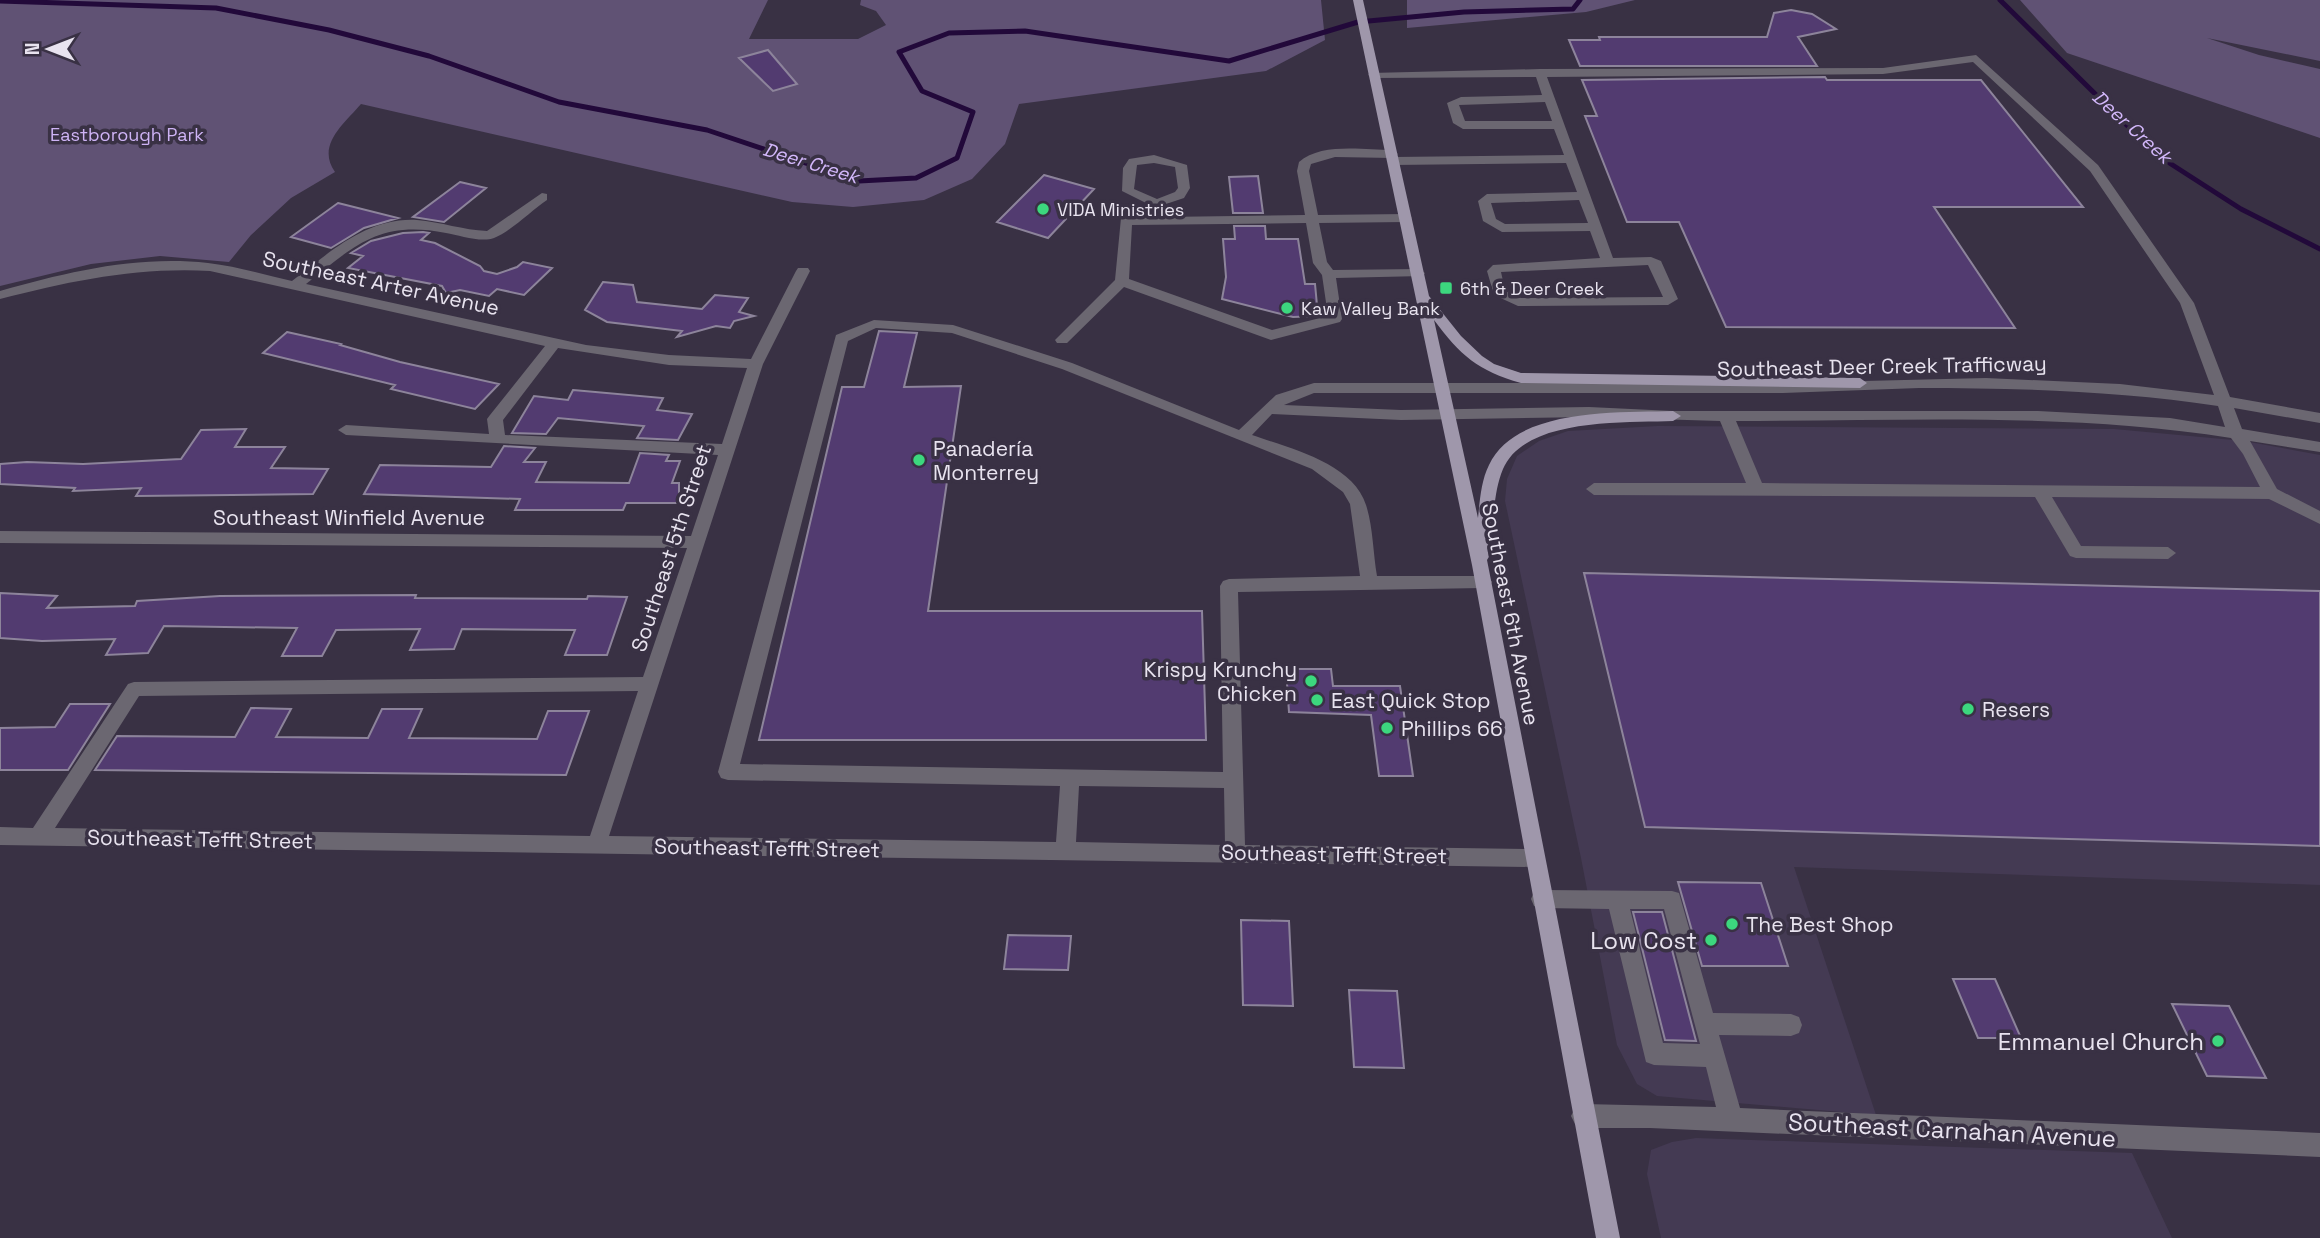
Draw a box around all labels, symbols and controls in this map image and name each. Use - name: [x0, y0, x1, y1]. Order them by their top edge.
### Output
- north arrow: [14, 14, 84, 84]
- text: N: [20, 43, 45, 55]
- water label: Deer Creek: [2087, 85, 2179, 171]
- park label: Eastborough Park: [50, 123, 204, 146]
- water label: Deer Creek: [760, 137, 865, 190]
- place label: VIDA Ministries: [1057, 198, 1184, 221]
- marker: VIDA Ministries: [1035, 201, 1051, 217]
- street label: Southeast Arter Avenue: [260, 245, 502, 321]
- place label: 6th & Deer Creek: [1460, 277, 1604, 300]
- marker: 6th & Deer Creek: [1438, 280, 1454, 296]
- place label: Kaw Valley Bank: [1301, 297, 1440, 320]
- marker: Kaw Valley Bank: [1279, 300, 1295, 316]
- street label: Southeast Deer Creek Trafficway: [1717, 350, 2047, 382]
- place label: Panadería Monterrey: [933, 435, 1039, 486]
- street label: Southeast 5th Street: [625, 441, 717, 655]
- marker: Panadería Monterrey: [911, 452, 927, 468]
- street label: Southeast 6th Avenue: [1476, 500, 1546, 728]
- street label: Southeast Winfield Avenue: [213, 504, 485, 531]
- place label: Krispy Krunchy Chicken: [1144, 656, 1297, 707]
- marker: Krispy Krunchy Chicken: [1303, 673, 1319, 689]
- place label: East Quick Stop: [1331, 687, 1491, 714]
- marker: East Quick Stop: [1309, 692, 1325, 708]
- place label: Resers: [1982, 696, 2050, 723]
- marker: Resers: [1960, 701, 1976, 717]
- place label: Phillips 66: [1401, 715, 1503, 742]
- marker: Phillips 66: [1379, 720, 1395, 736]
- street label: Southeast Tefft Street: [87, 824, 313, 854]
- street label: Southeast Tefft Street: [654, 833, 880, 863]
- street label: Southeast Tefft Street: [1221, 839, 1447, 869]
- place label: The Best Shop: [1746, 911, 1893, 938]
- marker: The Best Shop: [1724, 916, 1740, 932]
- place label: Low Cost: [1590, 925, 1697, 956]
- marker: Low Cost: [1703, 932, 1719, 948]
- place label: Emmanuel Church: [1998, 1026, 2204, 1057]
- marker: Emmanuel Church: [2210, 1033, 2226, 1049]
- street label: Southeast Carnahan Avenue: [1787, 1106, 2117, 1154]

